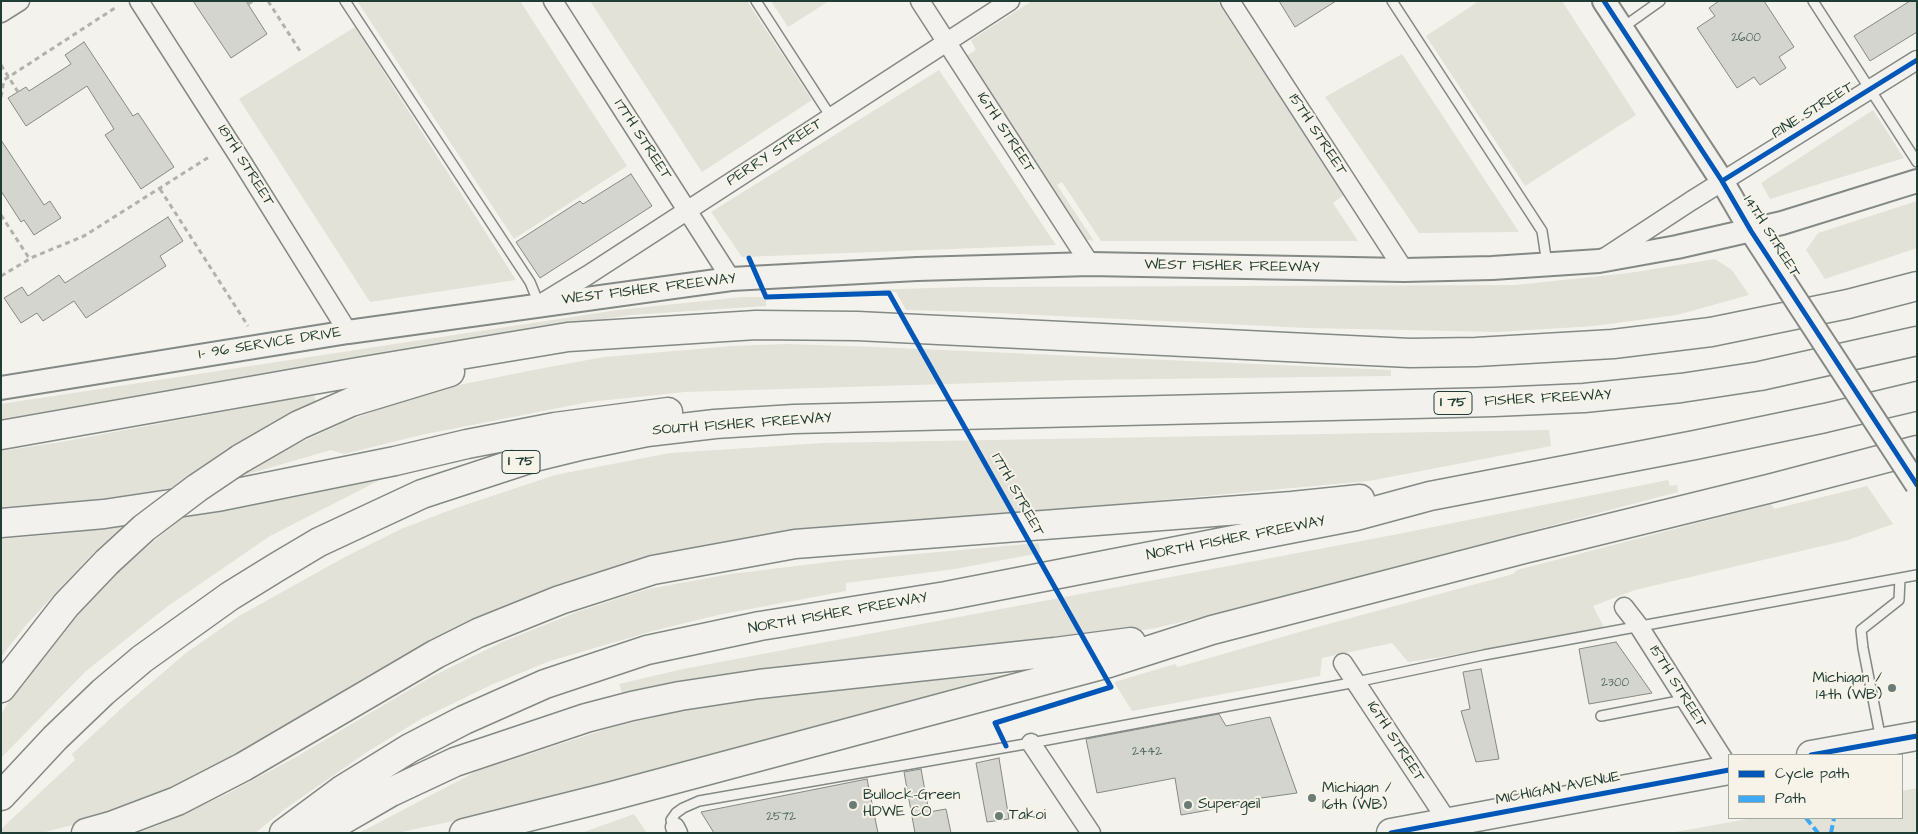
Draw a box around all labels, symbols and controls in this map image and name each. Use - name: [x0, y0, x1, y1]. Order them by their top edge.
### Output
- house number: 2600: [1731, 31, 1761, 45]
- street label: PINE STREET: [1769, 79, 1857, 143]
- street label: 16TH STREET: [972, 89, 1038, 177]
- street label: 15TH STREET: [1284, 91, 1350, 179]
- street label: 17TH STREET: [609, 96, 675, 184]
- street label: PERRY STREET: [724, 115, 826, 191]
- street label: 18TH STREET: [213, 122, 277, 210]
- street label: 14TH STREET: [1739, 193, 1803, 281]
- street label: WEST FISHER FREEWAY: [1144, 256, 1320, 278]
- street label: WEST FISHER FREEWAY: [561, 270, 737, 310]
- street label: I- 96 SERVICE DRIVE: [197, 324, 343, 364]
- street label: FISHER FREEWAY: [1484, 387, 1612, 411]
- road number: I 75: [1434, 392, 1472, 414]
- street label: SOUTH FISHER FREEWAY: [652, 410, 832, 440]
- street label: 17TH STREET: [987, 450, 1047, 540]
- road number: I 75: [502, 451, 540, 474]
- street label: NORTH FISHER FREEWAY: [1145, 513, 1327, 565]
- street label: NORTH FISHER FREEWAY: [747, 589, 929, 639]
- street label: 15TH STREET: [1645, 642, 1709, 732]
- place label: Michigan / 14th (WB): [1812, 670, 1882, 705]
- house number: 2300: [1601, 676, 1629, 690]
- marker: Michigan / 14th (WB): [1886, 682, 1898, 694]
- street label: 16TH STREET: [1362, 698, 1428, 786]
- house number: 2442: [1132, 745, 1162, 759]
- legend: [1728, 754, 1903, 819]
- text: Cycle path: [1775, 763, 1849, 784]
- street label: MICHIGAN AVENUE: [1494, 768, 1622, 810]
- place label: Michigan / 16th (WB): [1322, 780, 1392, 815]
- place label: Bullock-Green HDWE CO: [863, 787, 960, 822]
- text: Path: [1775, 788, 1806, 809]
- marker: Michigan / 16th (WB): [1306, 792, 1318, 804]
- place label: Supergeil: [1198, 796, 1260, 814]
- marker: Bullock-Green HDWE CO: [847, 799, 859, 811]
- marker: Supergeil: [1182, 799, 1194, 811]
- place label: Takoi: [1009, 807, 1046, 825]
- house number: 2572: [766, 810, 796, 824]
- marker: Takoi: [993, 810, 1005, 822]

